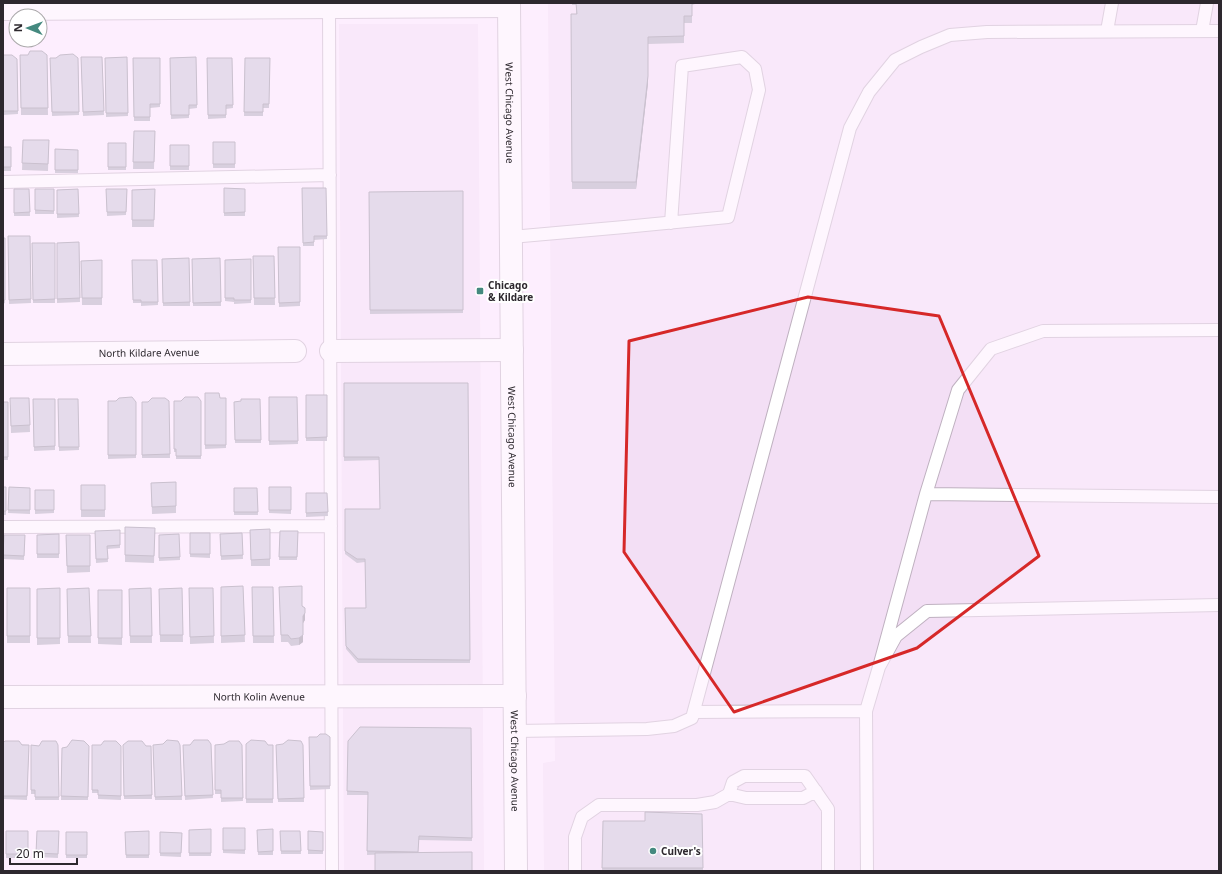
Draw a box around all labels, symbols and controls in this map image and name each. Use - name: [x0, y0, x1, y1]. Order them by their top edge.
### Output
- north arrow: [8, 8, 48, 48]
- text: N: [10, 23, 25, 32]
- street label: West Chicago Avenue: [502, 62, 517, 164]
- place label: Chicago & Kildare: [488, 278, 533, 304]
- marker: Chicago & Kildare: [475, 286, 485, 296]
- street label: North Kildare Avenue: [99, 345, 200, 360]
- street label: West Chicago Avenue: [505, 386, 520, 488]
- street label: North Kolin Avenue: [213, 689, 305, 704]
- street label: West Chicago Avenue: [508, 710, 523, 812]
- scale bar: [10, 840, 77, 866]
- place label: Culver's: [661, 844, 701, 858]
- text: 20 m: [16, 845, 44, 862]
- marker: Culver's: [648, 846, 658, 856]

